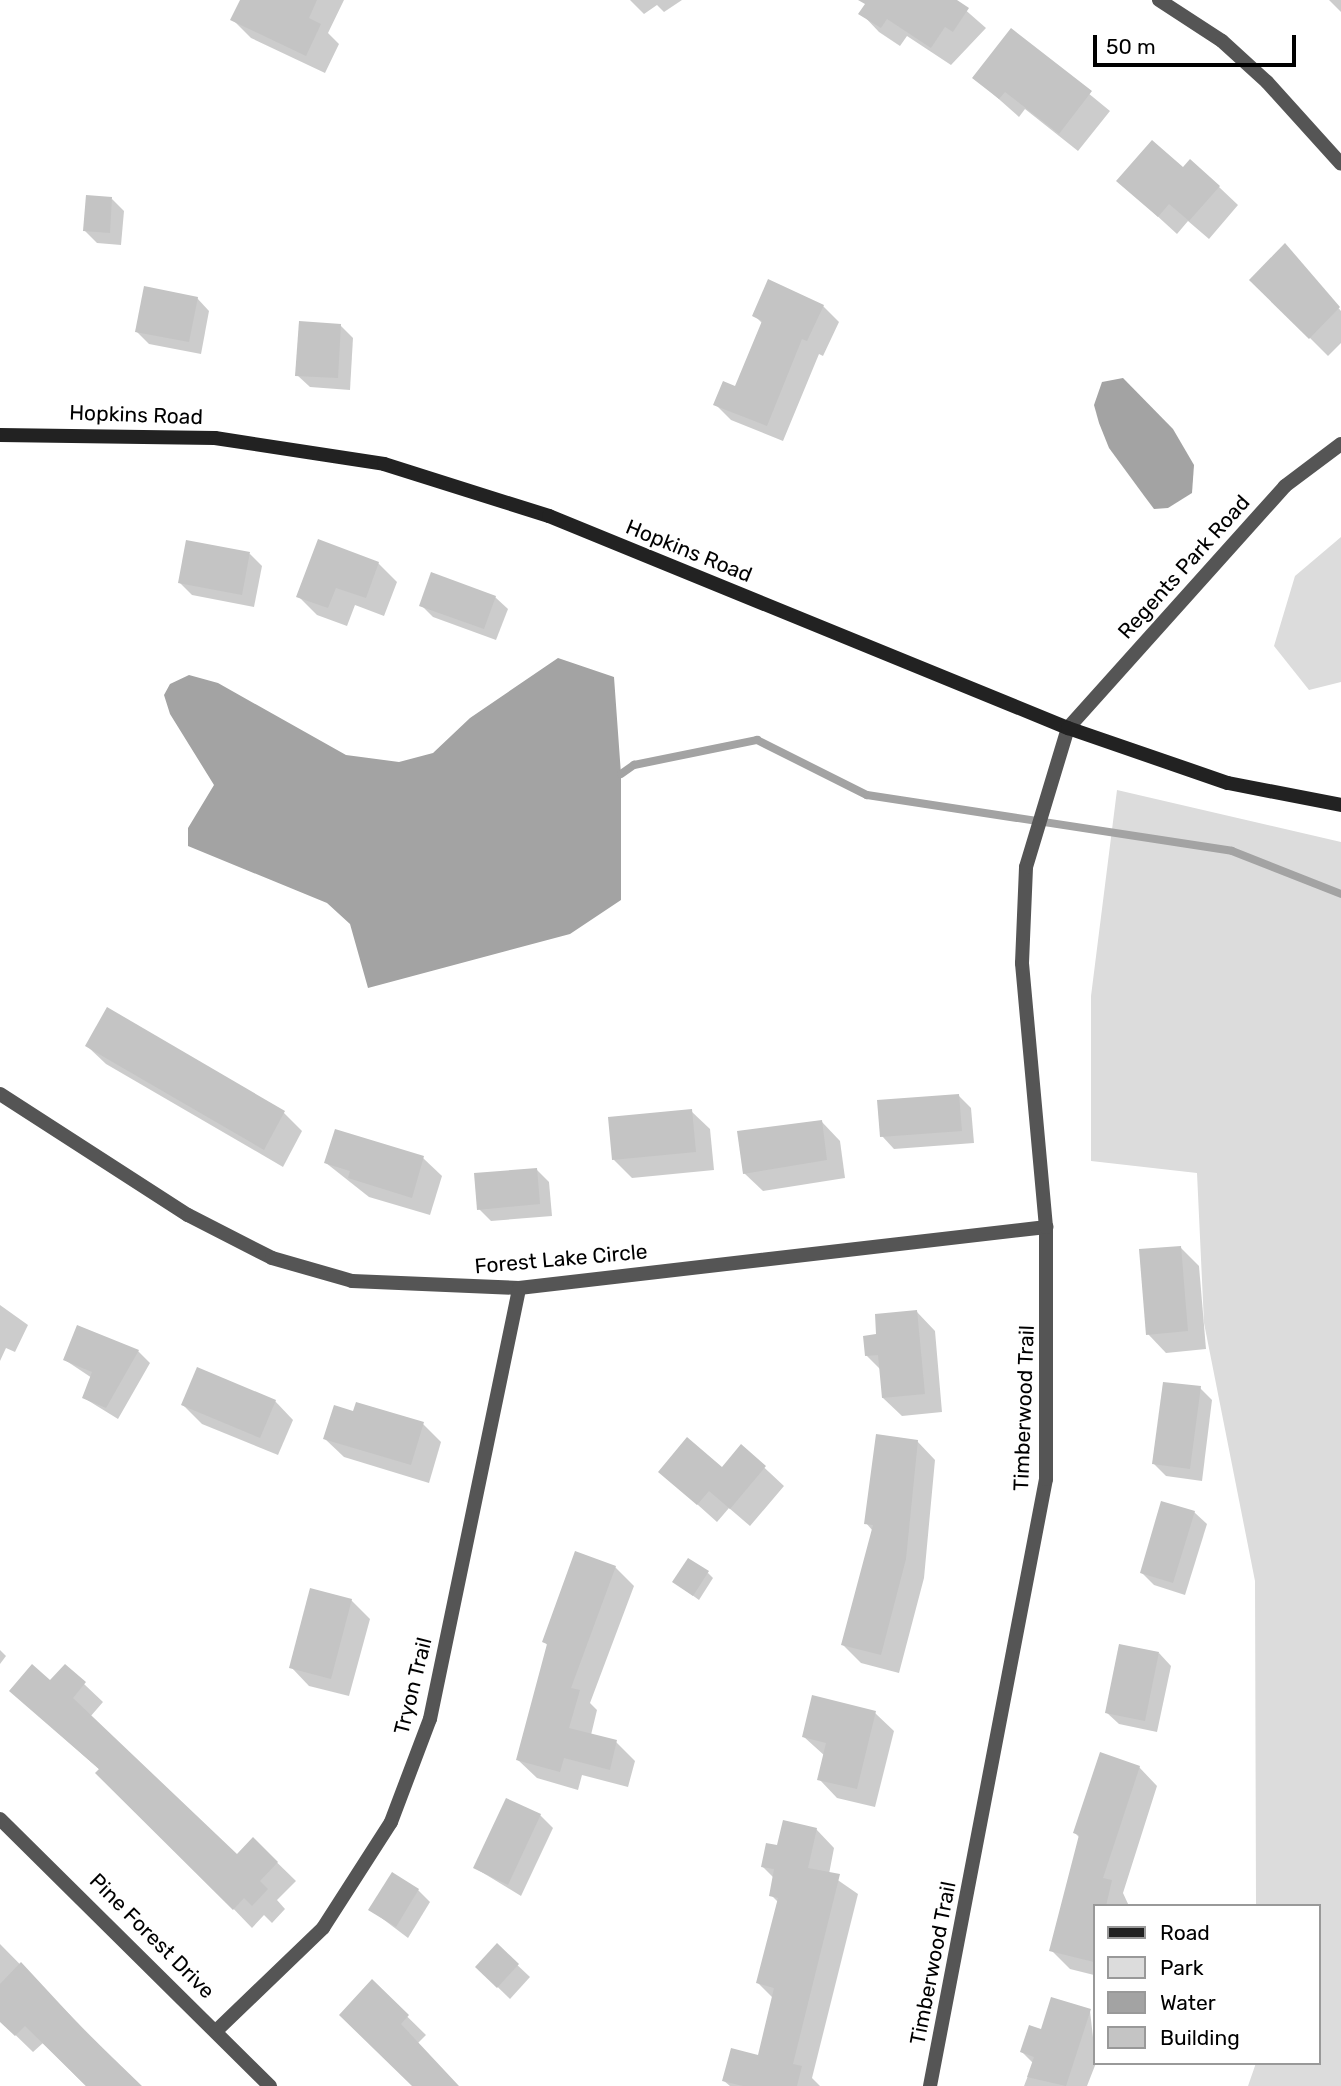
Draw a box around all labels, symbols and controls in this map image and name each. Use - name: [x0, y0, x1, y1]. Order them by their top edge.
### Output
- scale bar: [1096, 21, 1299, 65]
- text: 50 m: [1106, 34, 1156, 59]
- street label: Hopkins Road: [69, 400, 203, 430]
- street label: Regents Park Road: [1113, 490, 1255, 644]
- street label: Hopkins Road: [622, 514, 756, 588]
- street label: Forest Lake Circle: [473, 1239, 649, 1279]
- street label: Timberwood Trail: [1009, 1324, 1039, 1492]
- street label: Tryon Trail: [389, 1635, 437, 1737]
- street label: Pine Forest Drive: [84, 1868, 220, 2004]
- street label: Timberwood Trail: [905, 1879, 961, 2047]
- legend: [1092, 1904, 1320, 2065]
- text: Road: [1160, 1920, 1210, 1945]
- text: Park: [1160, 1955, 1204, 1980]
- text: Water: [1160, 1990, 1216, 2015]
- text: Building: [1160, 2025, 1240, 2050]

